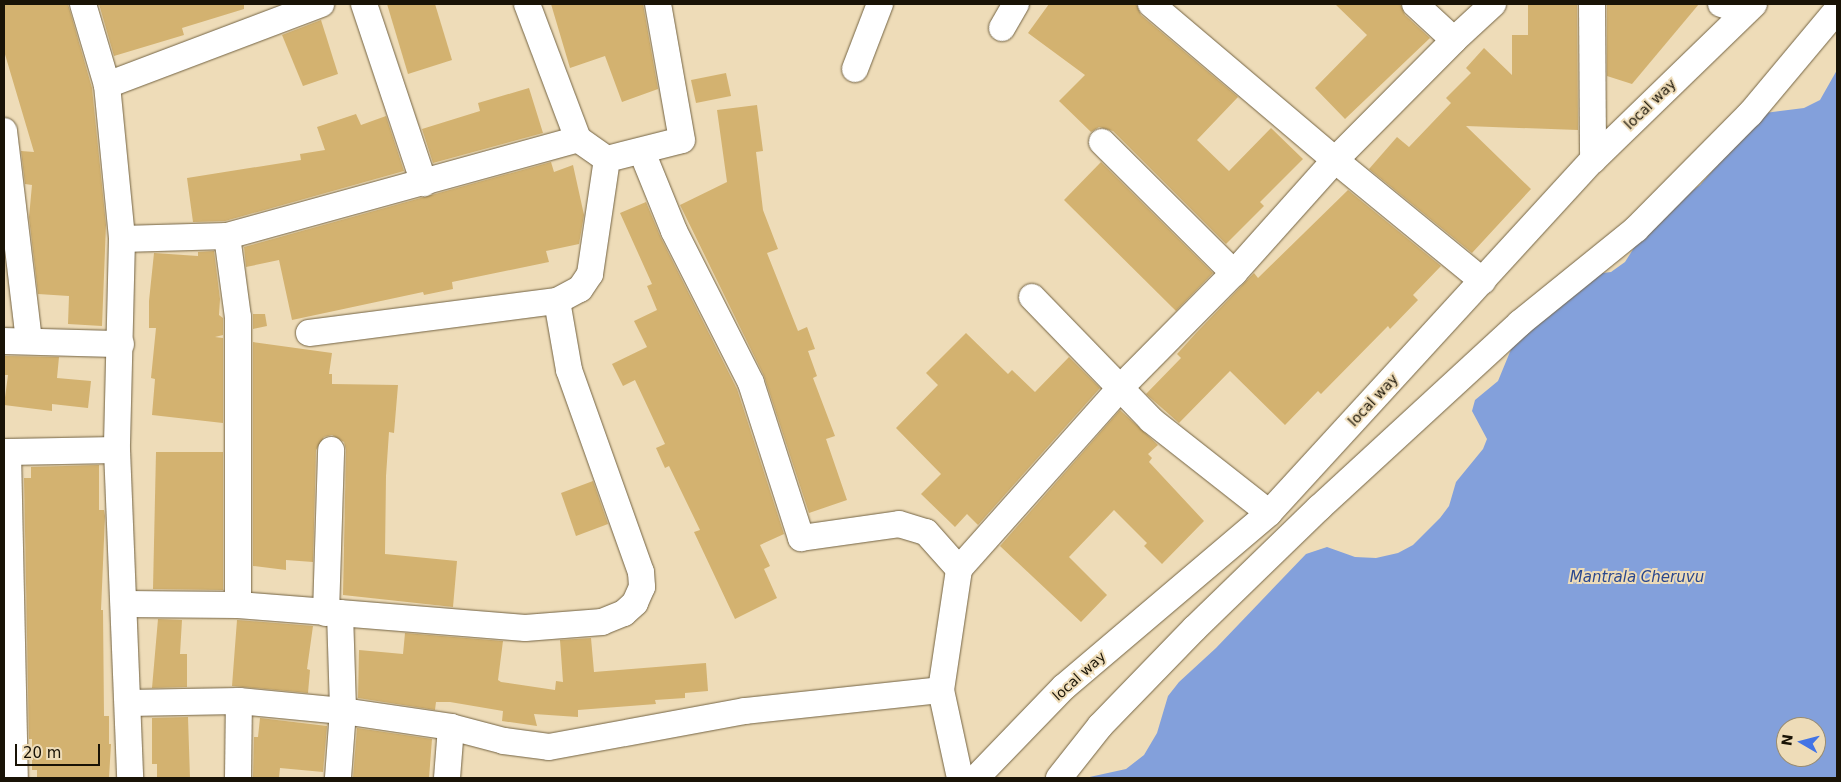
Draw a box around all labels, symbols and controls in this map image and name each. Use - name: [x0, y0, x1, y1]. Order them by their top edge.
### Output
- street label: local way: [1621, 75, 1679, 133]
- street label: local way: [1345, 370, 1401, 430]
- water label: Mantrala Cheruvu: [1570, 569, 1704, 587]
- street label: local way: [1049, 648, 1109, 704]
- north arrow: [1776, 717, 1826, 767]
- text: N: [1778, 733, 1796, 747]
- scale bar: [18, 734, 102, 766]
- text: 20 m: [23, 744, 61, 762]

